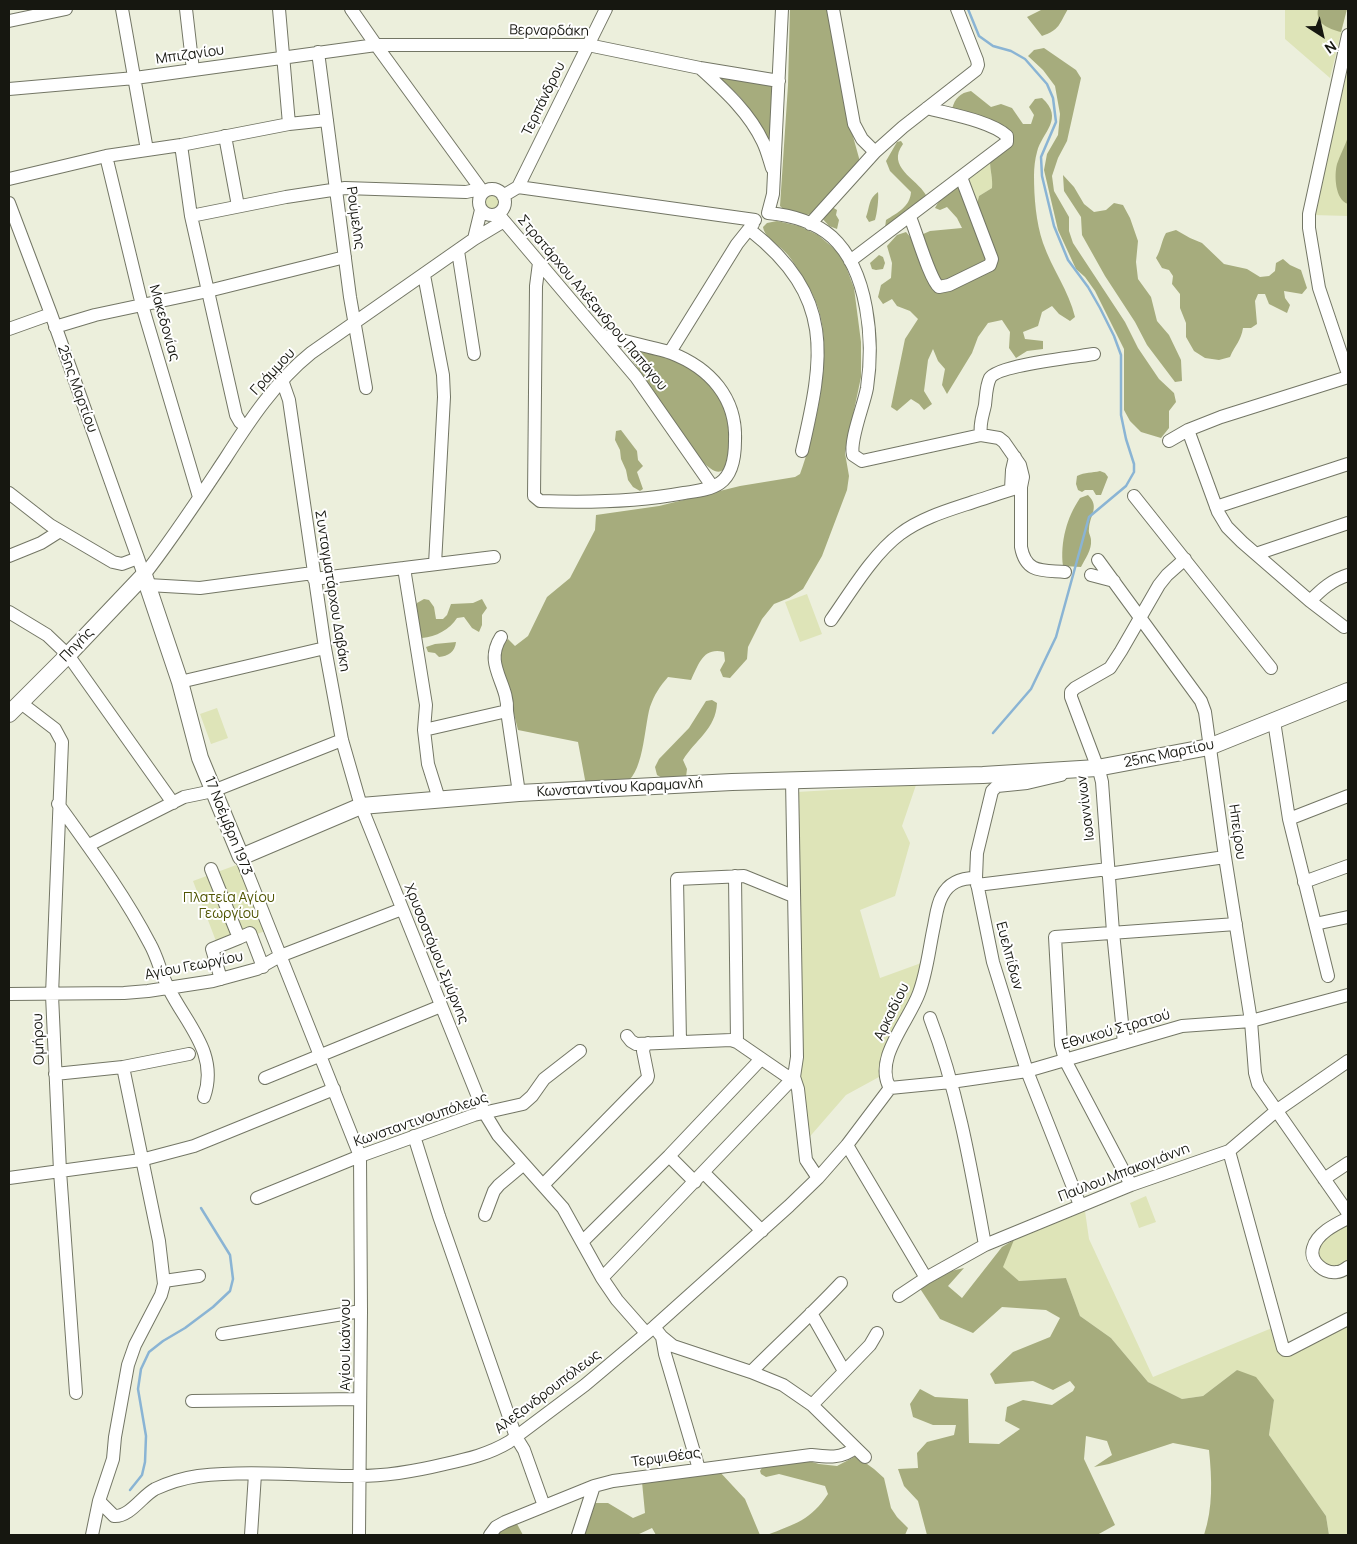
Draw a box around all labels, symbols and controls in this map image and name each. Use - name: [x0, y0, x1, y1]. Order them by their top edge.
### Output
- north arrow: [1297, 10, 1347, 60]
- street label: Βερναρδάκη: [509, 22, 589, 40]
- text: N: [1321, 37, 1340, 58]
- street label: Μπιζανίου: [155, 42, 225, 68]
- street label: Τερπάνδρου: [519, 59, 569, 139]
- street label: Ρούμελης: [342, 186, 368, 250]
- street label: Στρατάρχου Αλέξανδρου Παπάγου: [514, 212, 670, 394]
- street label: Μακεδονίας: [145, 283, 183, 363]
- street label: 25ης Μαρτίου: [53, 343, 101, 435]
- street label: Γράμμου: [247, 345, 299, 399]
- street label: Συνταγματάρχου Δαβάκη: [311, 509, 353, 673]
- street label: Πηγής: [57, 624, 97, 666]
- street label: 25ης Μαρτίου: [1122, 736, 1216, 772]
- street label: 17 Νοέμβρη 1973: [201, 774, 255, 878]
- street label: Ιωαννίνων: [1074, 774, 1098, 842]
- street label: Κωνσταντίνου Καραμανλή: [536, 775, 704, 801]
- street label: Ηπείρου: [1225, 803, 1249, 861]
- street label: Χρυσοστόμου Σμύρνης: [400, 881, 472, 1027]
- park label: Πλατεία Αγίου Γεωργίου: [183, 890, 275, 922]
- street label: Ευελπίδων: [992, 920, 1026, 992]
- street label: Αγίου Γεωργίου: [143, 948, 245, 984]
- street label: Αρκαδίου: [871, 981, 913, 1043]
- street label: Εθνικού Στρατού: [1060, 1006, 1172, 1054]
- street label: Ομήρου: [30, 1013, 48, 1065]
- street label: Κωνσταντινουπόλεως: [352, 1089, 490, 1151]
- street label: Παύλου Μπακογιάννη: [1056, 1140, 1192, 1206]
- street label: Αγίου Ιωάννου: [338, 1299, 354, 1391]
- street label: Αλεξανδρουπόλεως: [492, 1347, 604, 1437]
- street label: Τερψιθέας: [630, 1445, 702, 1471]

